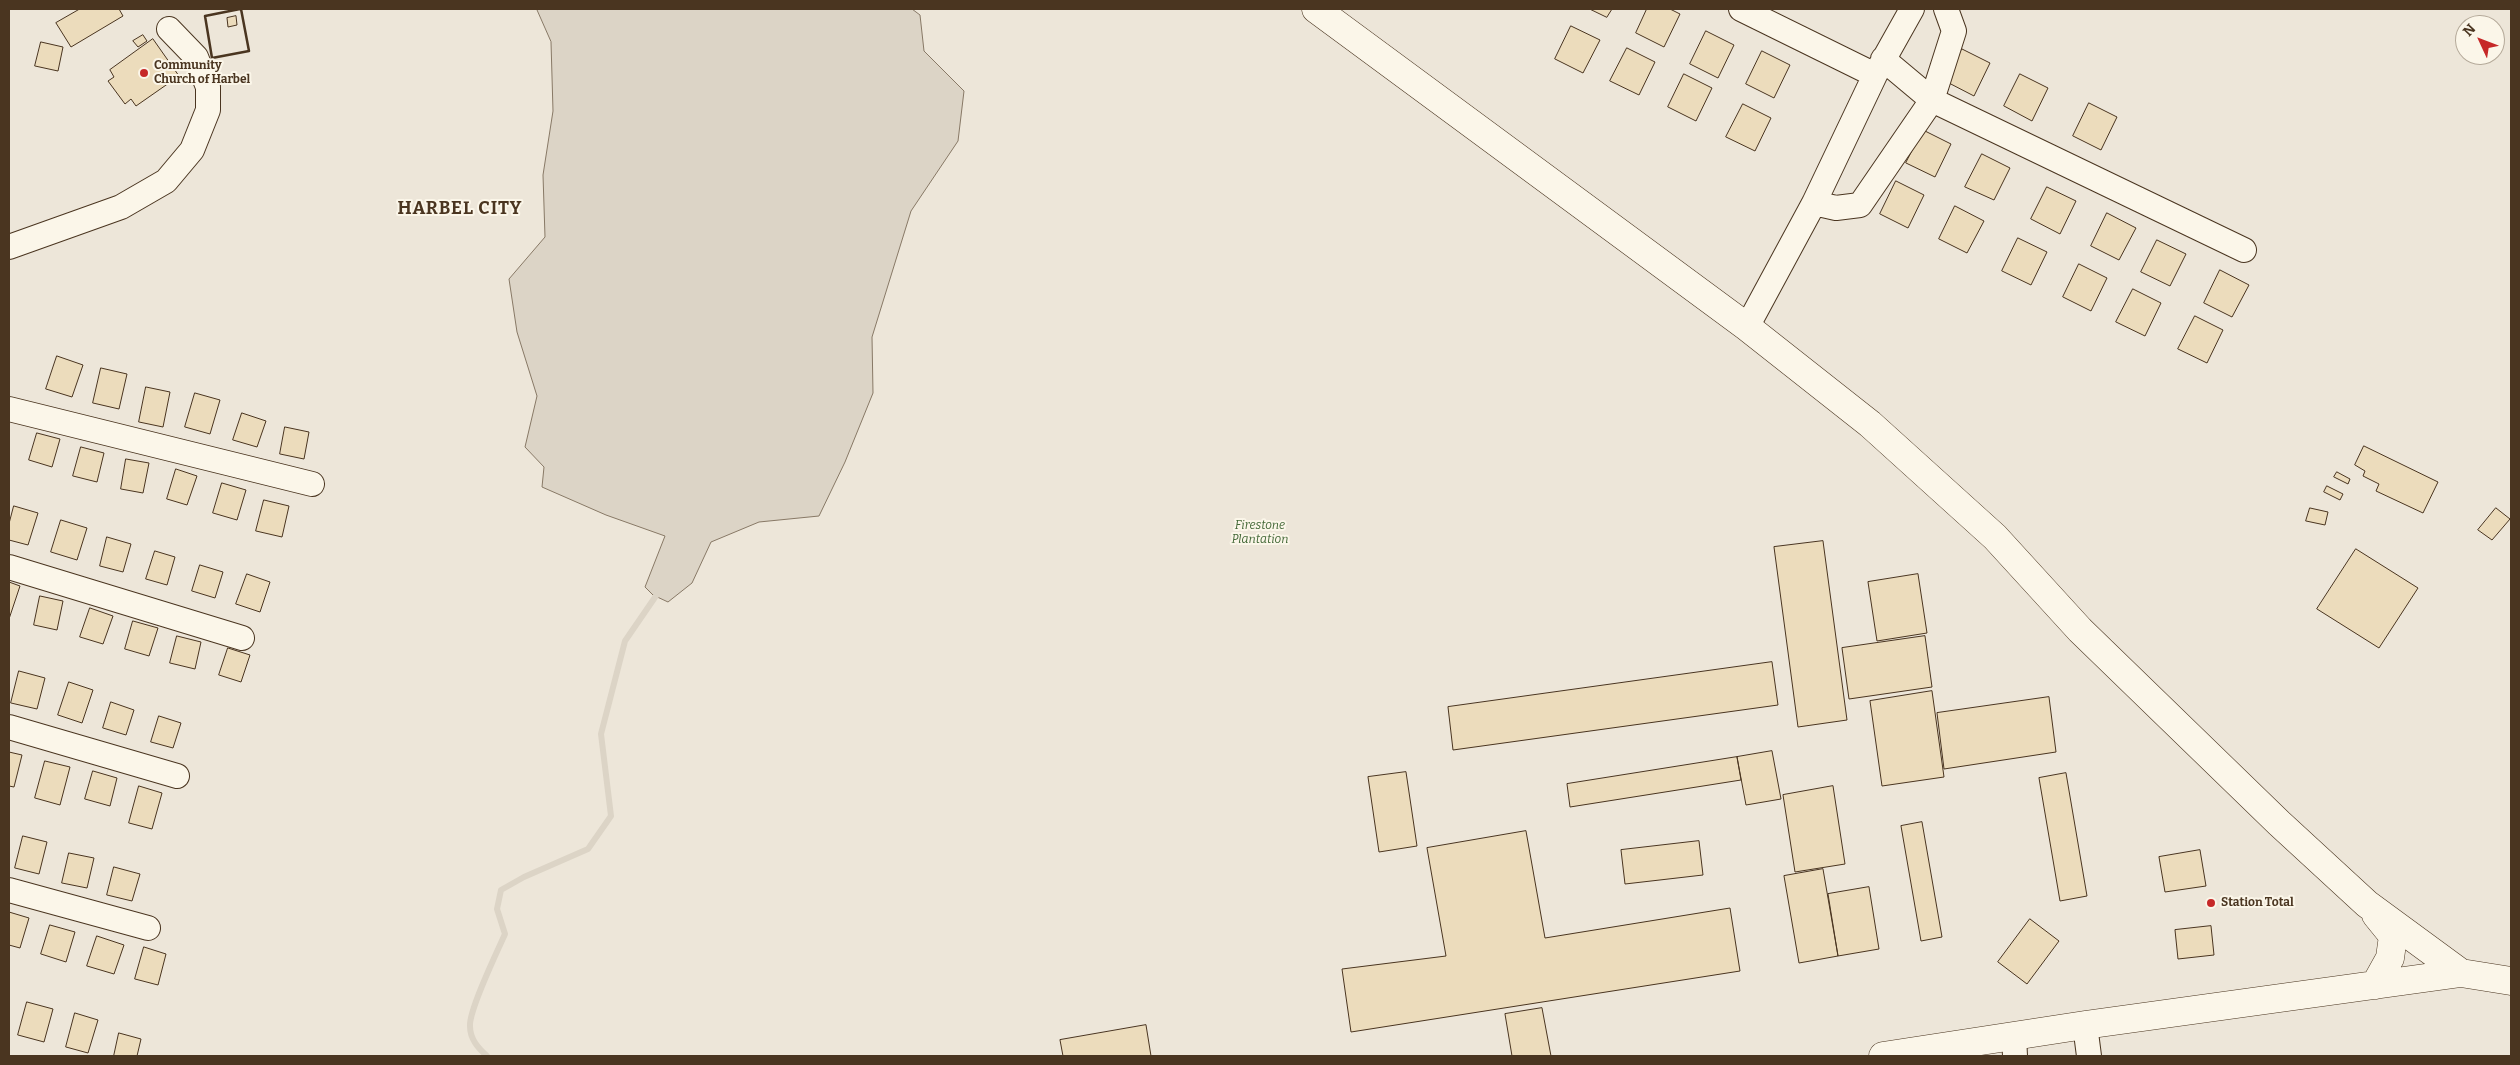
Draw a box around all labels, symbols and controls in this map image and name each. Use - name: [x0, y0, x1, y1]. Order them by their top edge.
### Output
- north arrow: [2455, 15, 2505, 65]
- text: N: [2459, 20, 2479, 40]
- place label: Community Church of Harbel: [154, 59, 250, 87]
- marker: Community Church of Harbel: [138, 67, 150, 79]
- district label: HARBEL CITY: [396, 198, 524, 220]
- park label: Firestone Plantation: [1231, 519, 1289, 547]
- place label: Station Total: [2221, 896, 2294, 910]
- marker: Station Total: [2205, 897, 2217, 909]

